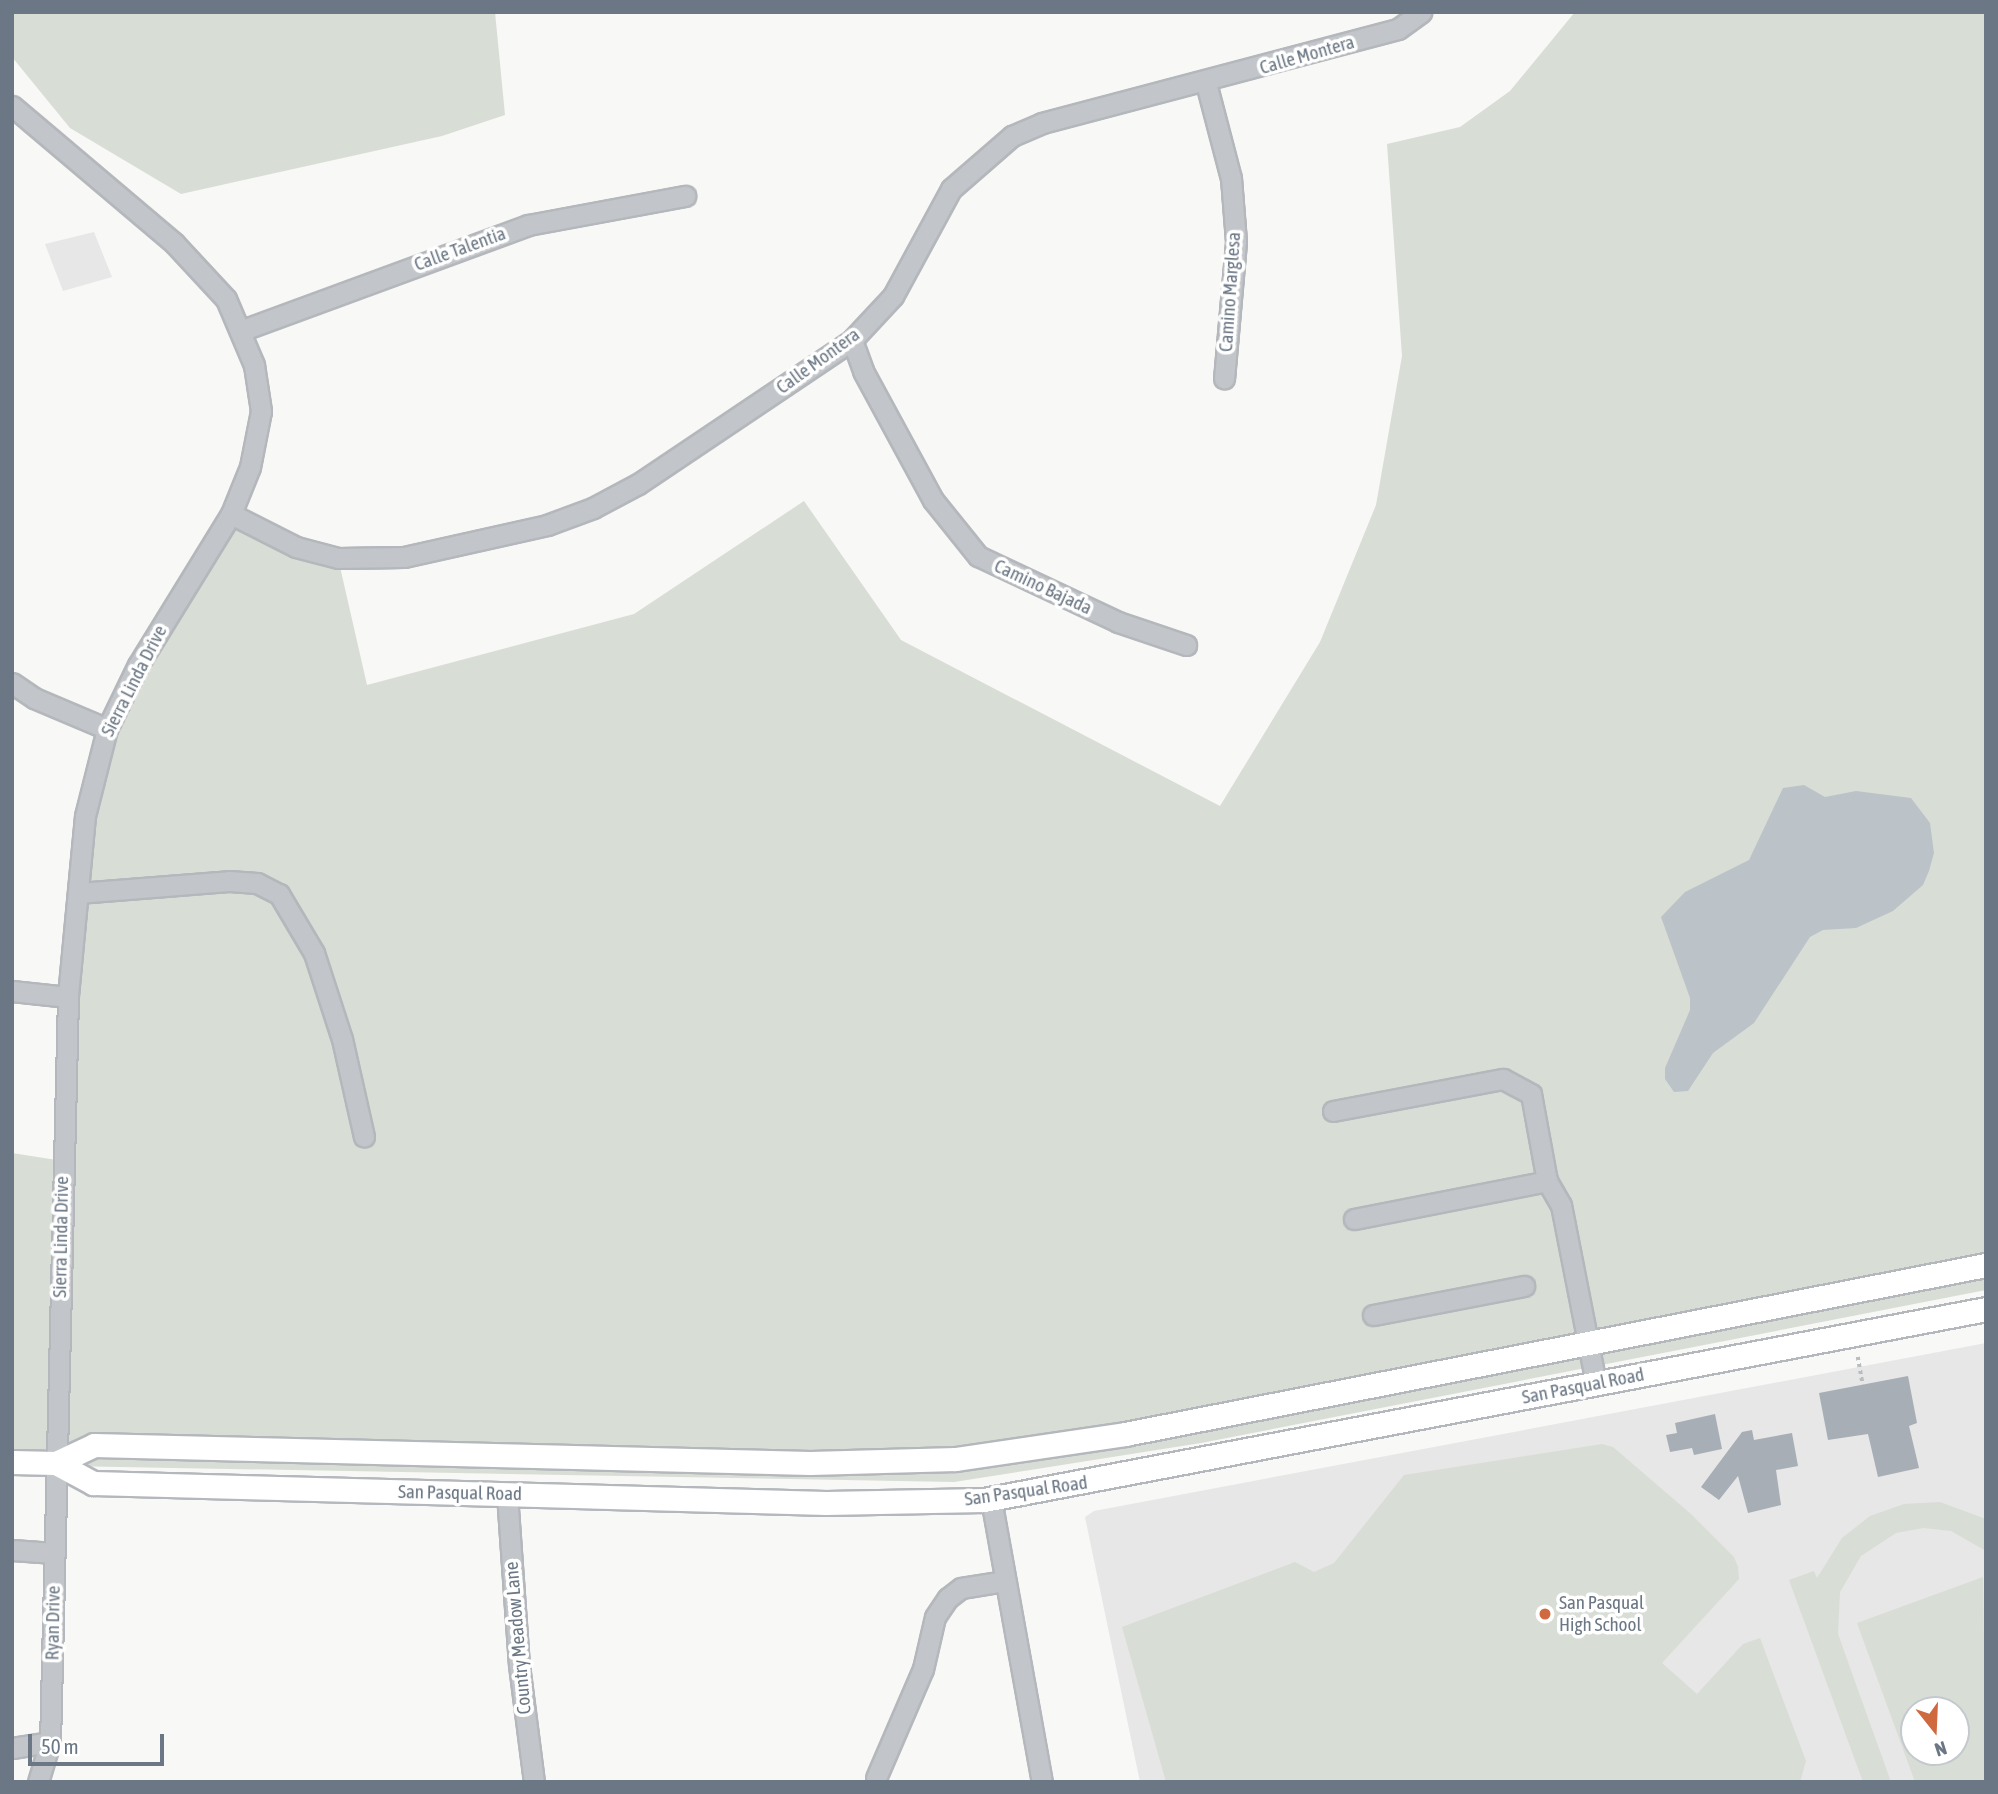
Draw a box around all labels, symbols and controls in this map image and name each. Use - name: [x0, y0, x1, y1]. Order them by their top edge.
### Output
- street label: Calle Montera: [1257, 31, 1357, 79]
- street label: Calle Talentia: [411, 222, 509, 276]
- street label: Camino Marglesa: [1214, 231, 1246, 353]
- street label: Calle Montera: [772, 323, 864, 399]
- street label: Camino Bajada: [991, 554, 1095, 620]
- street label: Sierra Linda Drive: [96, 622, 172, 740]
- street label: Sierra Linda Drive: [49, 1176, 73, 1298]
- street label: San Pasqual Road: [1520, 1363, 1646, 1409]
- street label: San Pasqual Road: [963, 1471, 1089, 1511]
- street label: San Pasqual Road: [398, 1481, 522, 1505]
- street label: Country Meadow Lane: [500, 1561, 536, 1715]
- street label: Ryan Drive: [41, 1585, 65, 1661]
- place label: San Pasqual High School: [1559, 1592, 1644, 1636]
- marker: San Pasqual High School: [1537, 1606, 1553, 1622]
- north arrow: [1900, 1696, 1970, 1766]
- scale bar: [32, 1720, 168, 1764]
- text: 50 m: [41, 1734, 79, 1758]
- text: N: [1932, 1737, 1950, 1761]

